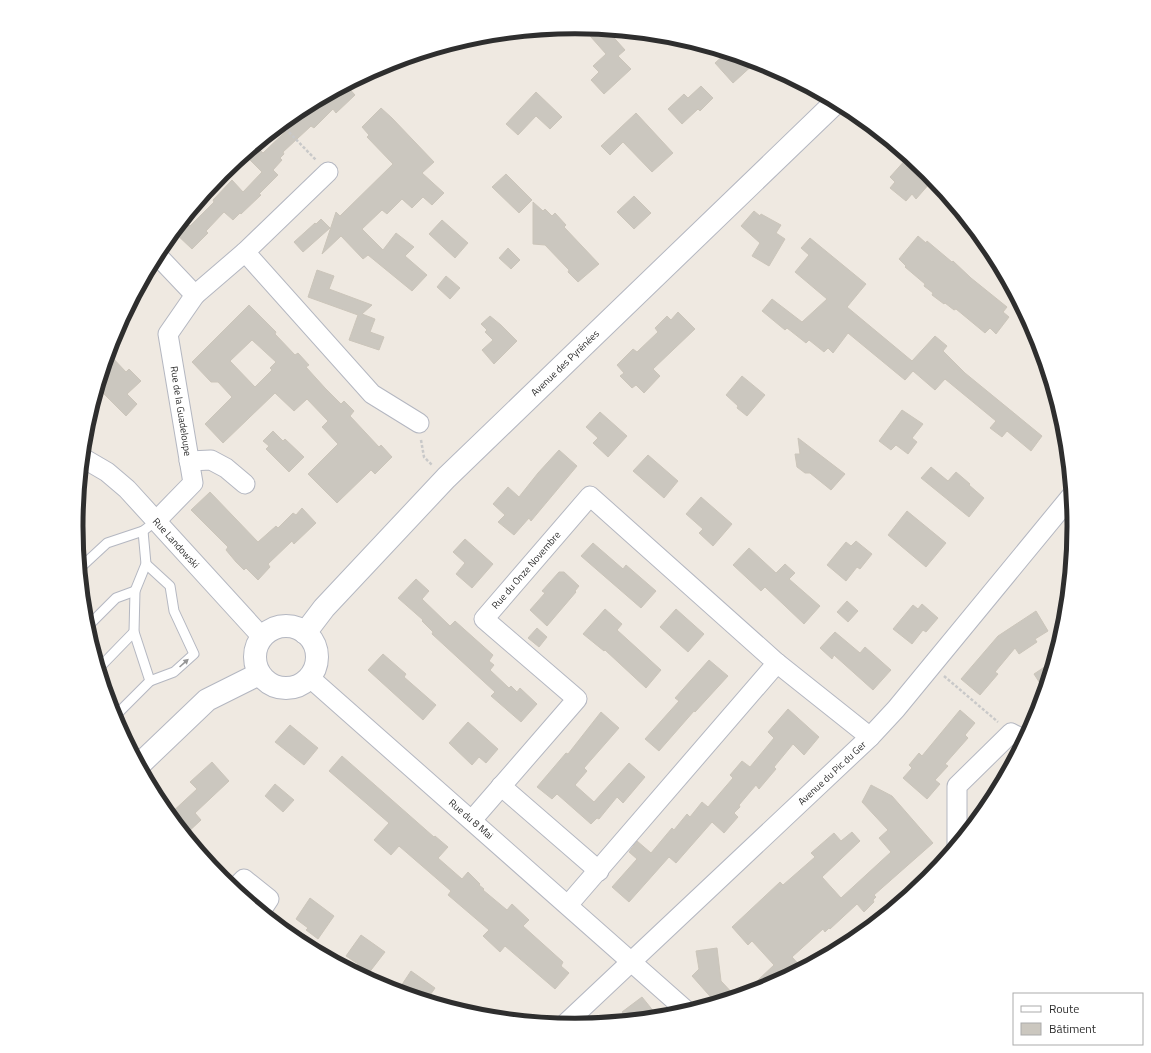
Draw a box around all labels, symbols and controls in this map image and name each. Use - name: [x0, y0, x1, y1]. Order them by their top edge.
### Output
- street label: Avenue des Pyrénées: [527, 326, 603, 400]
- street label: Rue de la Guadeloupe: [166, 365, 196, 457]
- street label: Rue Landowski: [149, 514, 203, 572]
- street label: Rue du Onze Novembre: [488, 528, 564, 612]
- one-way arrow: [180, 659, 189, 668]
- street label: Avenue du Pic du Ger: [795, 737, 870, 809]
- street label: Rue du 8 Mai: [445, 795, 497, 843]
- legend: [1013, 993, 1143, 1045]
- text: Route: [1049, 999, 1079, 1018]
- text: Bâtiment: [1049, 1019, 1097, 1038]

